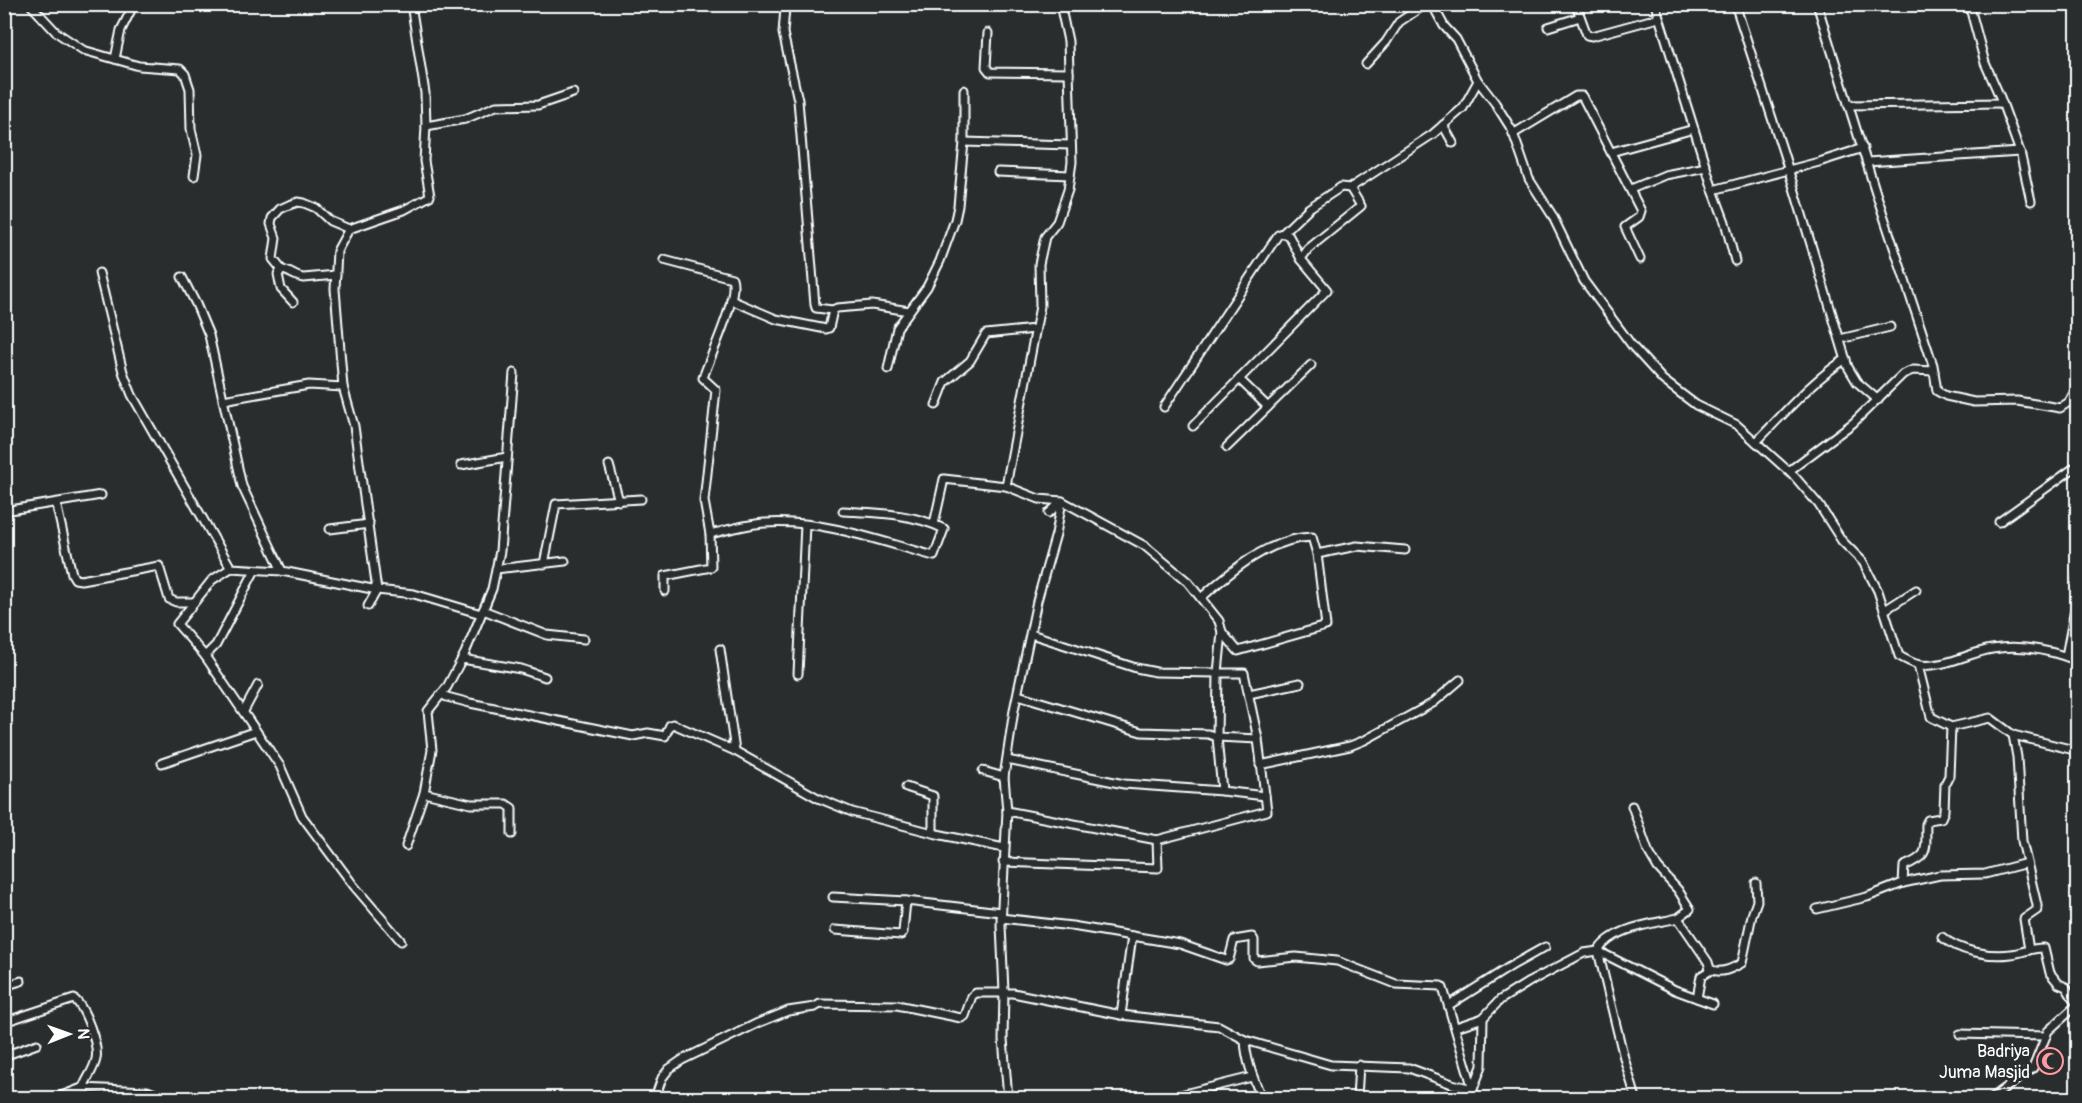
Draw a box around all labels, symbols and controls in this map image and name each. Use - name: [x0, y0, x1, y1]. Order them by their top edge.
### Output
- north arrow: [39, 1004, 99, 1064]
- text: N: [73, 1028, 93, 1040]
- place label: Badriya Juma Masjid: [1939, 1040, 2030, 1084]
- mosque icon: Badriya Juma Masjid: [2035, 1046, 2065, 1076]

